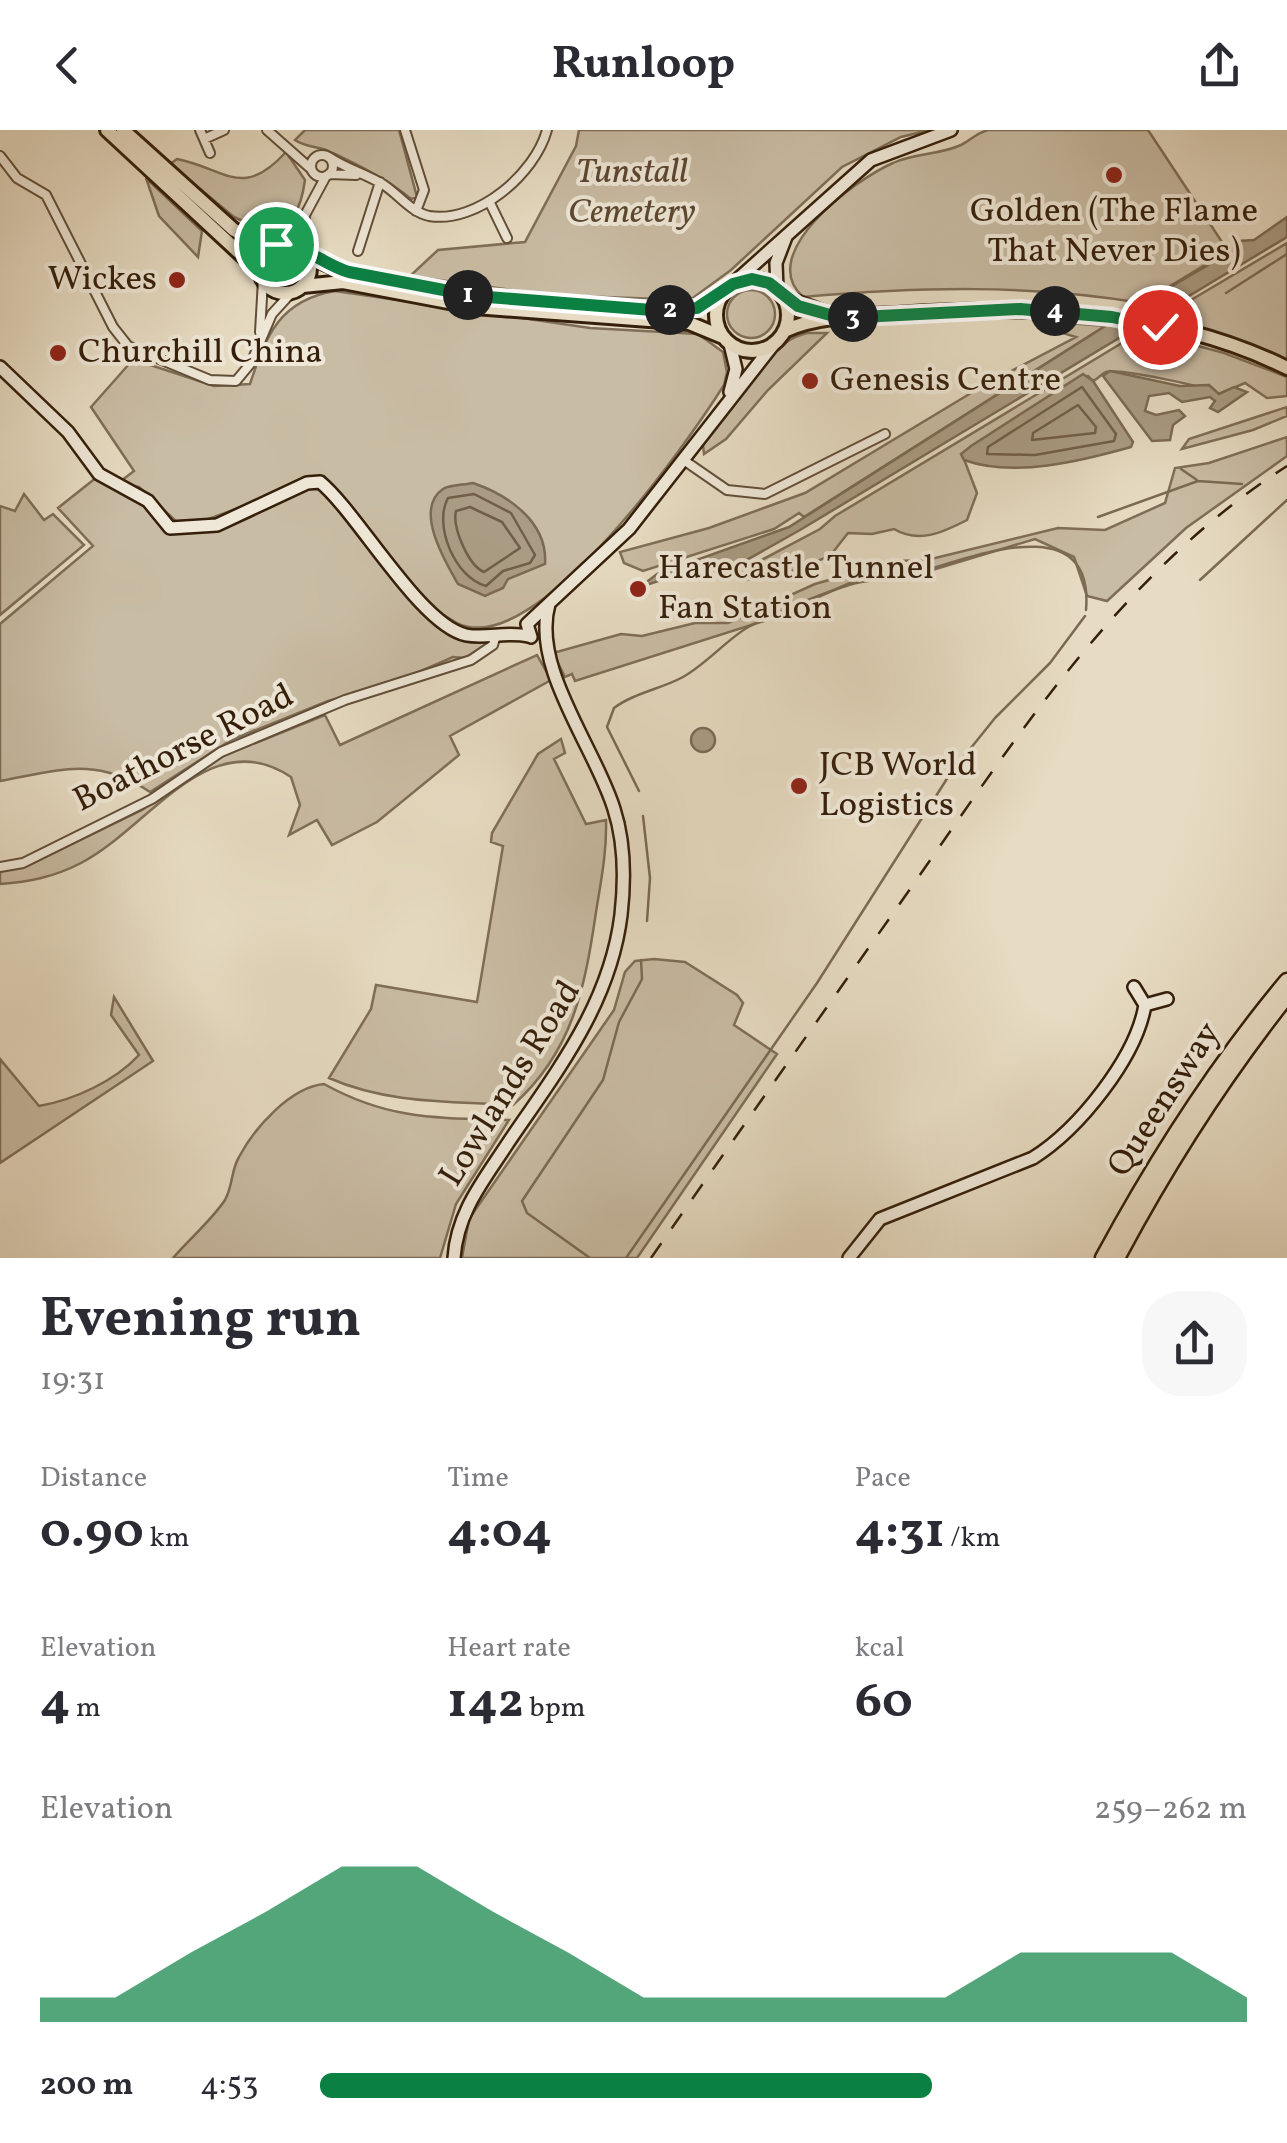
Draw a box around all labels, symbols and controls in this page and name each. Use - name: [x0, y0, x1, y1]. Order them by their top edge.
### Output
- text: Runloop: [552, 34, 735, 97]
- icon: back: [40, 38, 95, 93]
- icon: share: [1192, 38, 1247, 93]
- park label: Tunstall Cemetery: [568, 149, 696, 237]
- marker: Golden (The Flame That Never Dies): [1103, 164, 1125, 186]
- place label: Golden (The Flame That Never Dies): [970, 188, 1258, 276]
- pin: [234, 202, 319, 287]
- icon: arrive: [249, 217, 304, 272]
- place label: Wickes: [48, 256, 157, 304]
- marker: Wickes: [166, 269, 188, 291]
- pin: 1: [443, 270, 493, 320]
- text: 1: [462, 275, 474, 314]
- pin: 2: [645, 285, 695, 335]
- pin: [1118, 285, 1203, 370]
- pin: 4: [1030, 286, 1080, 336]
- text: 2: [663, 290, 677, 329]
- text: 4: [1047, 291, 1063, 330]
- pin: 3: [828, 292, 878, 342]
- text: 3: [846, 297, 860, 336]
- icon: check: [1133, 300, 1188, 355]
- place label: Churchill China: [78, 329, 323, 377]
- marker: Churchill China: [47, 342, 69, 364]
- place label: Genesis Centre: [830, 357, 1061, 405]
- marker: Genesis Centre: [799, 370, 821, 392]
- place label: Harecastle Tunnel Fan Station: [658, 545, 934, 633]
- marker: Harecastle Tunnel Fan Station: [627, 578, 649, 600]
- street label: Boathorse Road: [66, 673, 302, 825]
- place label: JCB World Logistics: [819, 742, 977, 830]
- marker: JCB World Logistics: [788, 775, 810, 797]
- street label: Lowlands Road: [429, 972, 593, 1196]
- street label: Queensway: [1097, 1013, 1233, 1187]
- text: Evening run: [40, 1283, 361, 1359]
- button: share: [1142, 1291, 1247, 1396]
- text: 19:31: [40, 1359, 105, 1403]
- text: Distance: [40, 1459, 147, 1498]
- text: Time: [447, 1459, 509, 1498]
- text: Pace: [855, 1459, 911, 1498]
- text: 0.90: [40, 1498, 144, 1568]
- text: 4:04: [447, 1498, 552, 1568]
- text: 4:31: [855, 1498, 945, 1568]
- text: km: [144, 1519, 190, 1558]
- text: /km: [945, 1519, 1001, 1558]
- text: Elevation: [40, 1629, 156, 1668]
- text: Heart rate: [447, 1629, 571, 1668]
- text: kcal: [855, 1629, 904, 1668]
- text: 4: [40, 1668, 70, 1738]
- text: 142: [447, 1668, 524, 1738]
- text: 60: [855, 1668, 913, 1738]
- text: m: [70, 1689, 101, 1728]
- text: bpm: [524, 1689, 585, 1728]
- text: Elevation: [40, 1788, 173, 1832]
- text: 259–262 m: [1094, 1788, 1247, 1832]
- text: 200 m: [40, 2064, 134, 2108]
- text: 4:53: [200, 2064, 258, 2108]

